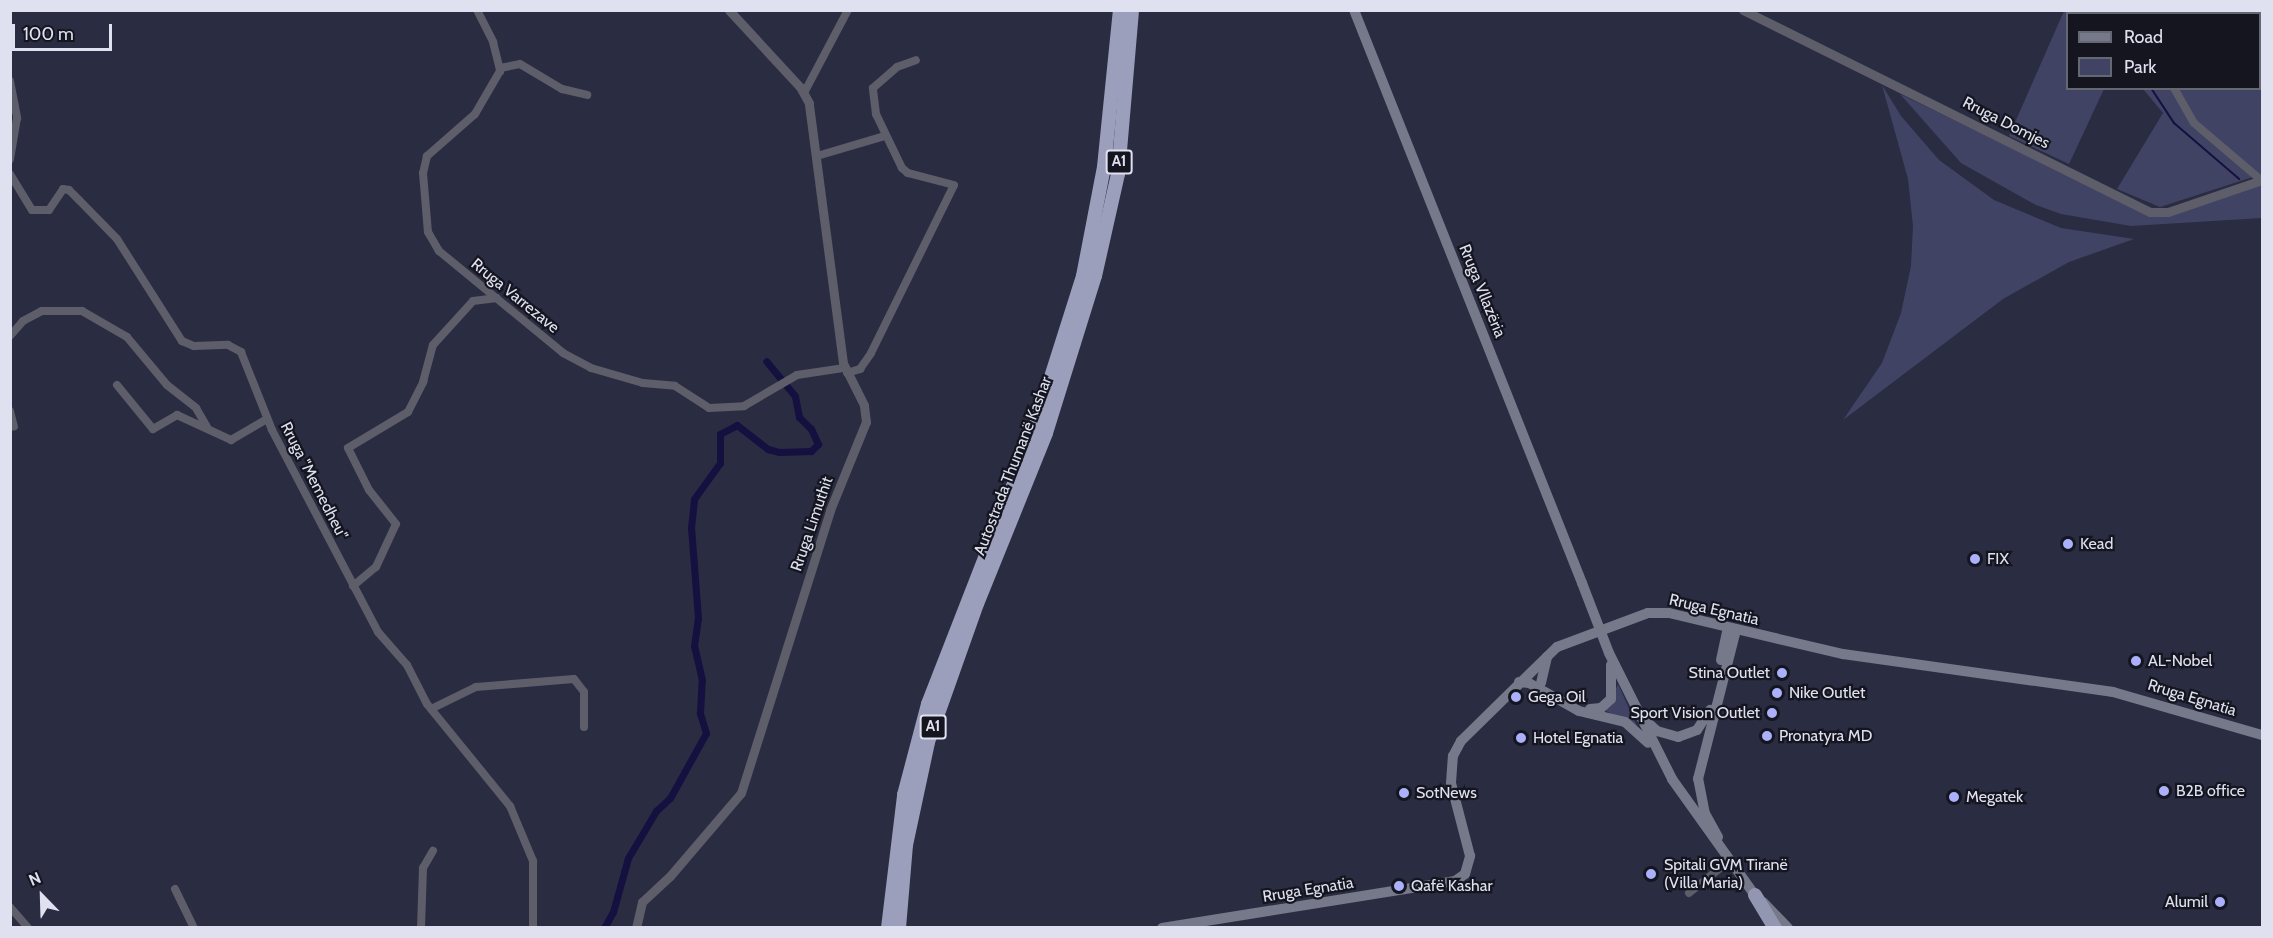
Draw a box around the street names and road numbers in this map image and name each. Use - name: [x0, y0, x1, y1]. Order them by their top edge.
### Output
- street label: Rruga Domjes: [1959, 93, 2053, 153]
- road number: A1: [1106, 150, 1132, 174]
- street label: Rruga Vllazëria: [1455, 242, 1509, 340]
- street label: Rruga Varrezave: [467, 255, 563, 337]
- street label: Autostrada Thumanë Kashar: [970, 374, 1056, 558]
- street label: Rruga "Memedheu": [276, 419, 352, 543]
- street label: Rruga Limuthit: [787, 474, 837, 574]
- street label: Rruga Egnatia: [1667, 590, 1761, 630]
- street label: Rruga Egnatia: [2145, 675, 2239, 721]
- road number: A1: [920, 715, 946, 739]
- street label: Rruga Egnatia: [1261, 873, 1355, 907]

